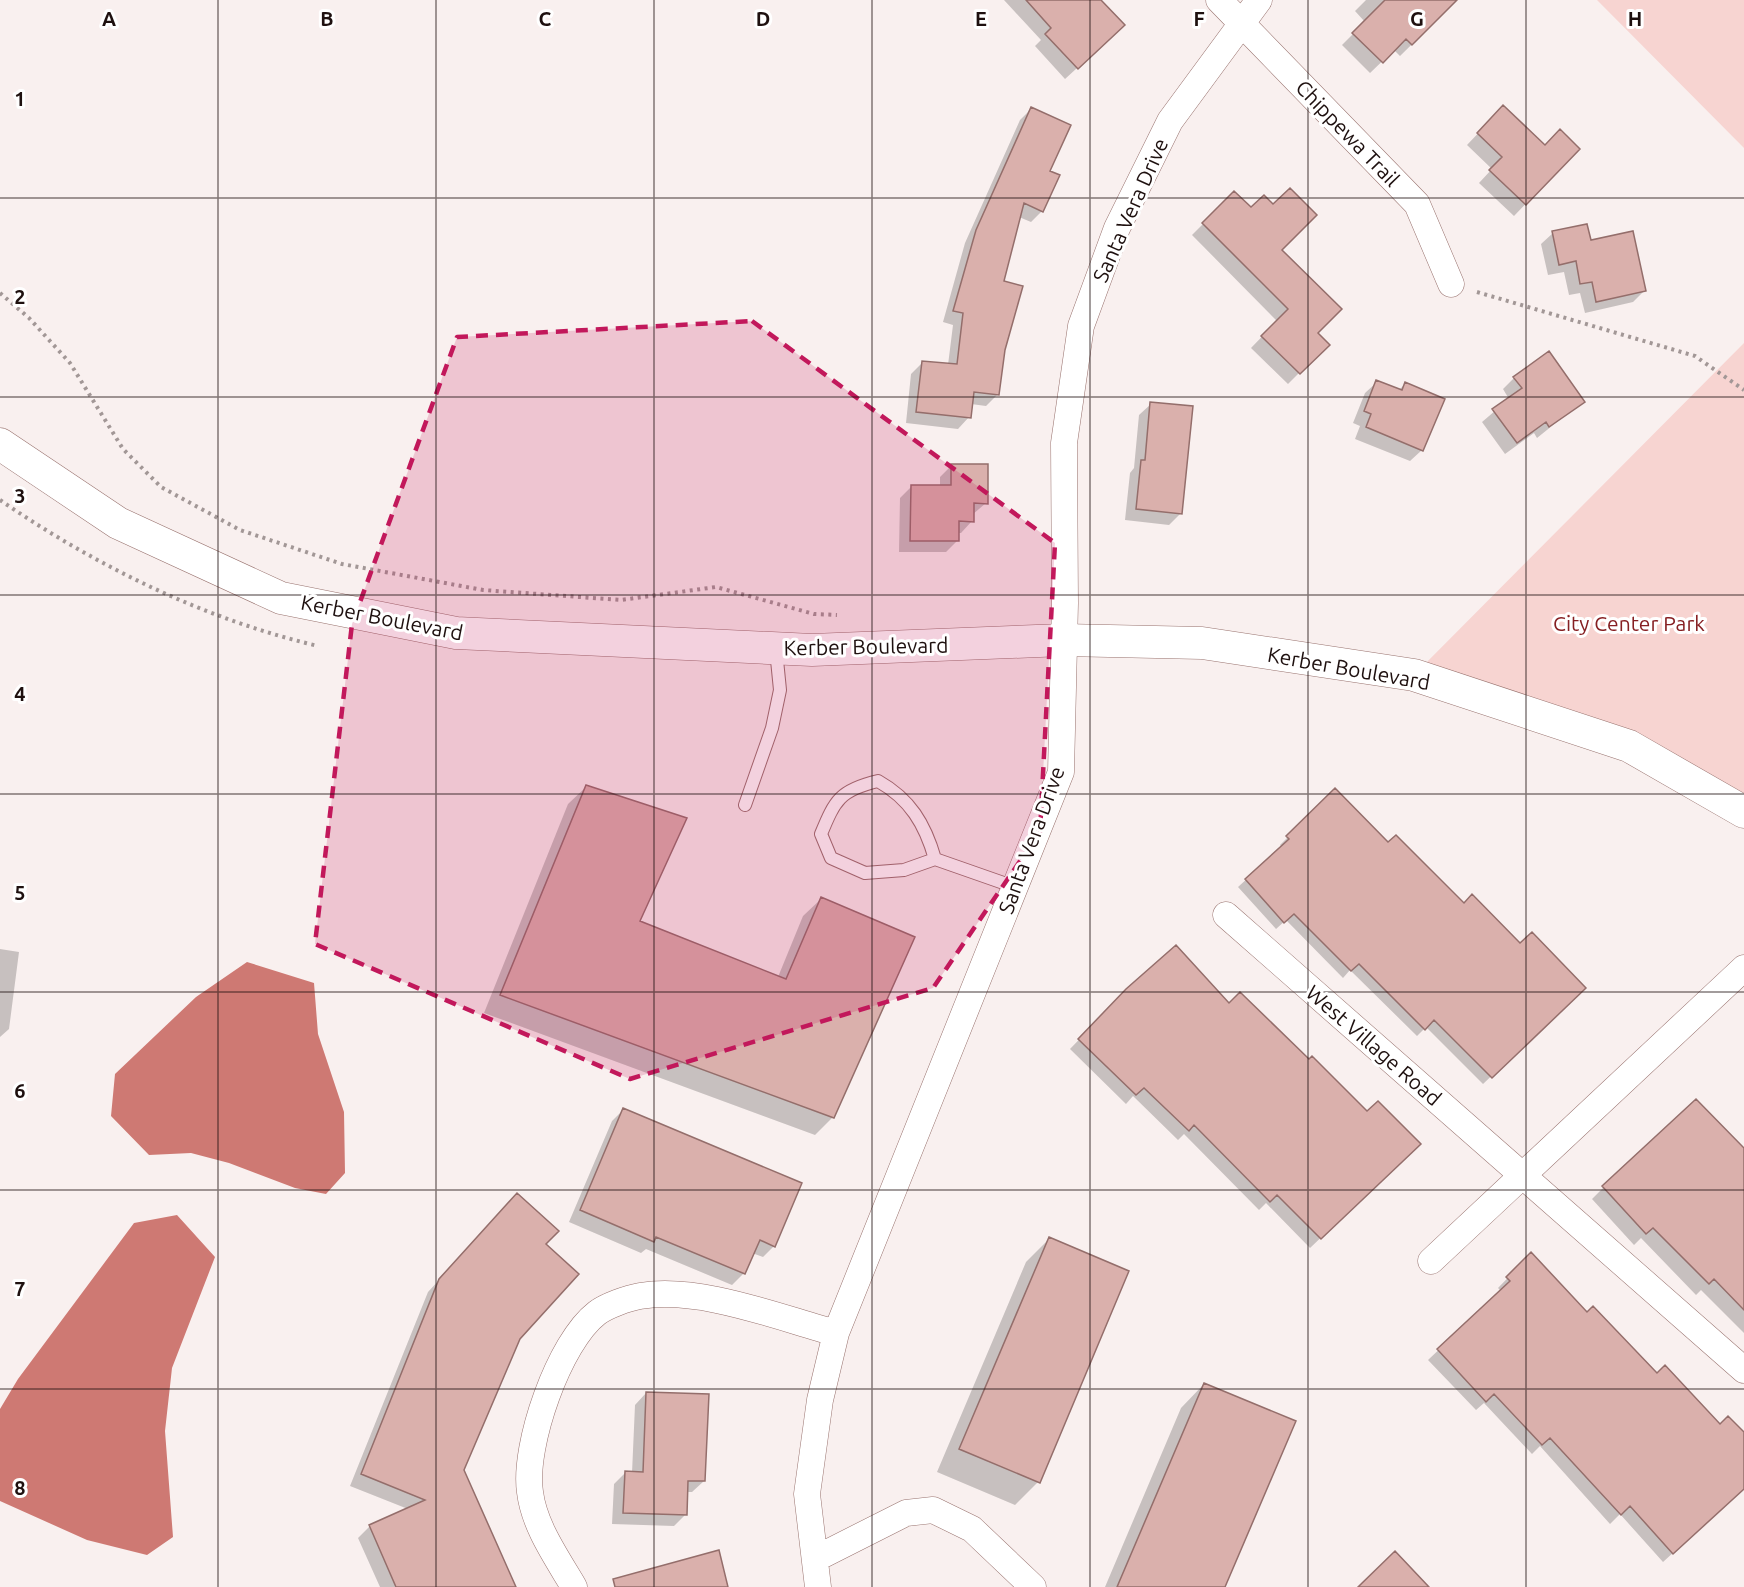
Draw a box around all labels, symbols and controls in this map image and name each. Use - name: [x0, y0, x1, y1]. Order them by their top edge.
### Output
- text: A: [102, 7, 116, 30]
- text: B: [320, 7, 334, 30]
- text: C: [539, 7, 552, 30]
- text: D: [756, 7, 770, 30]
- text: E: [975, 7, 987, 30]
- text: F: [1193, 7, 1205, 30]
- text: G: [1410, 7, 1424, 30]
- text: H: [1628, 7, 1642, 30]
- street label: Chippewa Trail: [1291, 75, 1405, 191]
- text: 1: [14, 87, 26, 110]
- street label: Santa Vera Drive: [1088, 134, 1172, 286]
- text: 2: [14, 285, 26, 308]
- text: 3: [14, 484, 26, 507]
- street label: Kerber Boulevard: [299, 590, 465, 644]
- park label: City Center Park: [1553, 611, 1705, 635]
- street label: Kerber Boulevard: [783, 633, 949, 659]
- street label: Kerber Boulevard: [1266, 642, 1432, 694]
- text: 4: [14, 682, 26, 705]
- street label: Santa Vera Drive: [993, 763, 1069, 917]
- text: 5: [14, 881, 26, 904]
- street label: West Village Road: [1302, 980, 1446, 1110]
- text: 6: [14, 1079, 26, 1102]
- text: 7: [14, 1277, 26, 1300]
- text: 8: [14, 1476, 26, 1499]

